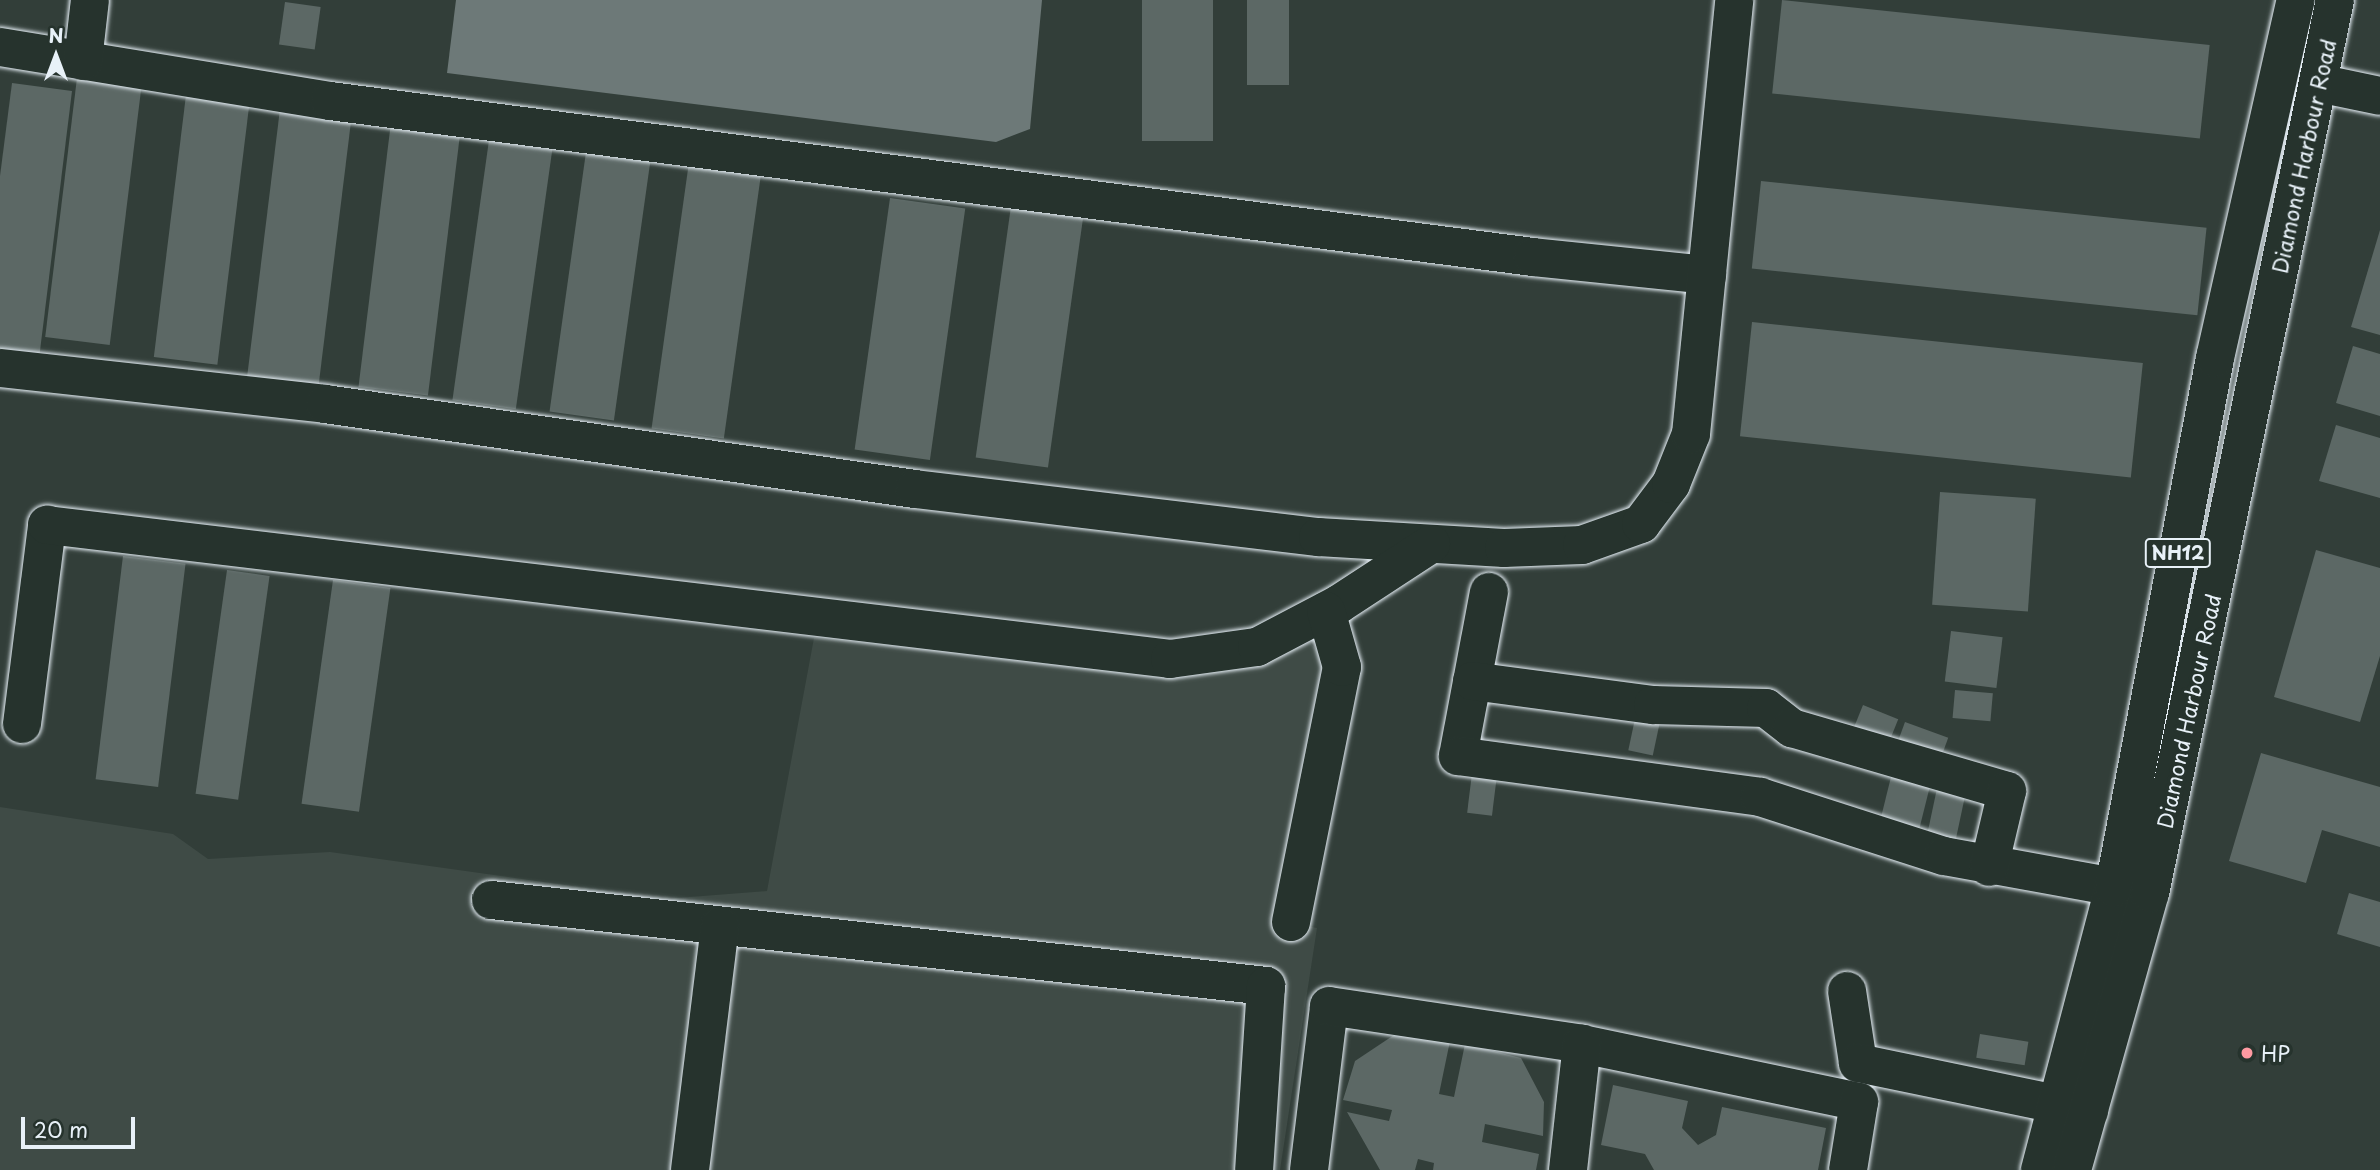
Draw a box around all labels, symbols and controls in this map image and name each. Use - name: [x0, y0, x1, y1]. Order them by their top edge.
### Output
- north arrow: [21, 21, 91, 91]
- text: N: [48, 21, 64, 49]
- street label: Diamond Harbour Road: [2266, 37, 2340, 275]
- road number: NH12: [2145, 538, 2211, 568]
- street label: Diamond Harbour Road: [2151, 592, 2225, 830]
- place label: HP: [2261, 1040, 2290, 1066]
- marker: HP: [2239, 1045, 2255, 1061]
- scale bar: [24, 1104, 138, 1148]
- text: 20 m: [34, 1113, 88, 1145]

